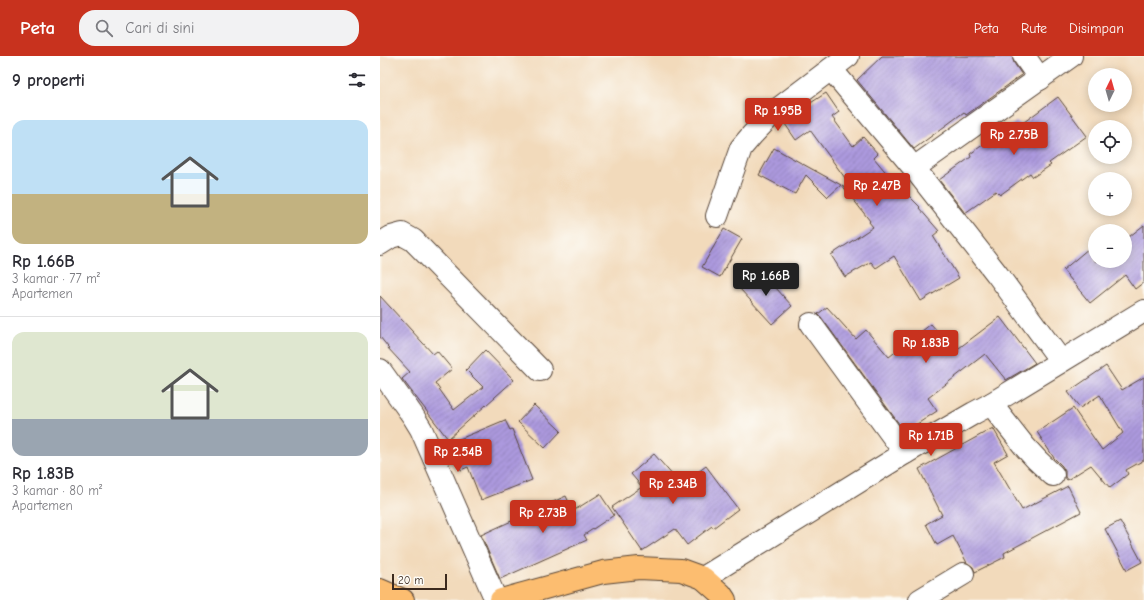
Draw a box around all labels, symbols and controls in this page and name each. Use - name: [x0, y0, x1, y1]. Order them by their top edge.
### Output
- search box: [79, 10, 359, 46]
- text: Peta: [20, 17, 55, 39]
- icon: search: [93, 17, 115, 39]
- text: Cari di sini: [125, 19, 194, 37]
- text: Peta: [974, 20, 999, 37]
- text: Rute: [1021, 20, 1047, 37]
- text: Disimpan: [1069, 20, 1124, 37]
- north arrow: [1088, 68, 1132, 112]
- map controls: [1088, 68, 1132, 268]
- icon: filters: [346, 69, 368, 91]
- text: 9 properti: [12, 71, 85, 90]
- pin: Rp 1.95B: [737, 98, 819, 132]
- text: Rp 1.95B: [754, 103, 802, 118]
- button: locate: [1088, 120, 1132, 164]
- pin: Rp 2.75B: [973, 122, 1055, 156]
- text: Rp 2.75B: [990, 127, 1038, 142]
- icon: home: [154, 146, 226, 218]
- button: +: [1088, 172, 1132, 216]
- pin: Rp 2.47B: [836, 173, 918, 207]
- text: Rp 2.47B: [853, 178, 901, 193]
- button: −: [1088, 224, 1132, 268]
- text: Rp 1.66B: [12, 252, 75, 271]
- pin: Rp 1.66B: [725, 263, 807, 297]
- text: Rp 1.66B: [742, 268, 790, 283]
- text: 3 kamar · 77 m²: [12, 271, 100, 286]
- text: Apartemen: [12, 286, 73, 301]
- pin: Rp 1.83B: [885, 330, 967, 364]
- text: Rp 1.83B: [902, 335, 950, 350]
- icon: home: [154, 358, 226, 430]
- pin: Rp 1.71B: [890, 423, 972, 457]
- text: Rp 1.71B: [908, 428, 954, 443]
- pin: Rp 2.54B: [417, 439, 499, 473]
- text: Rp 2.54B: [434, 444, 482, 459]
- text: Rp 1.83B: [12, 464, 74, 483]
- pin: Rp 2.34B: [632, 471, 714, 505]
- text: Rp 2.34B: [649, 476, 697, 491]
- text: 3 kamar · 80 m²: [12, 483, 102, 498]
- text: Apartemen: [12, 498, 73, 513]
- pin: Rp 2.73B: [502, 500, 584, 534]
- text: Rp 2.73B: [519, 505, 567, 520]
- scale bar: [392, 572, 447, 591]
- text: 20 m: [398, 574, 423, 587]

